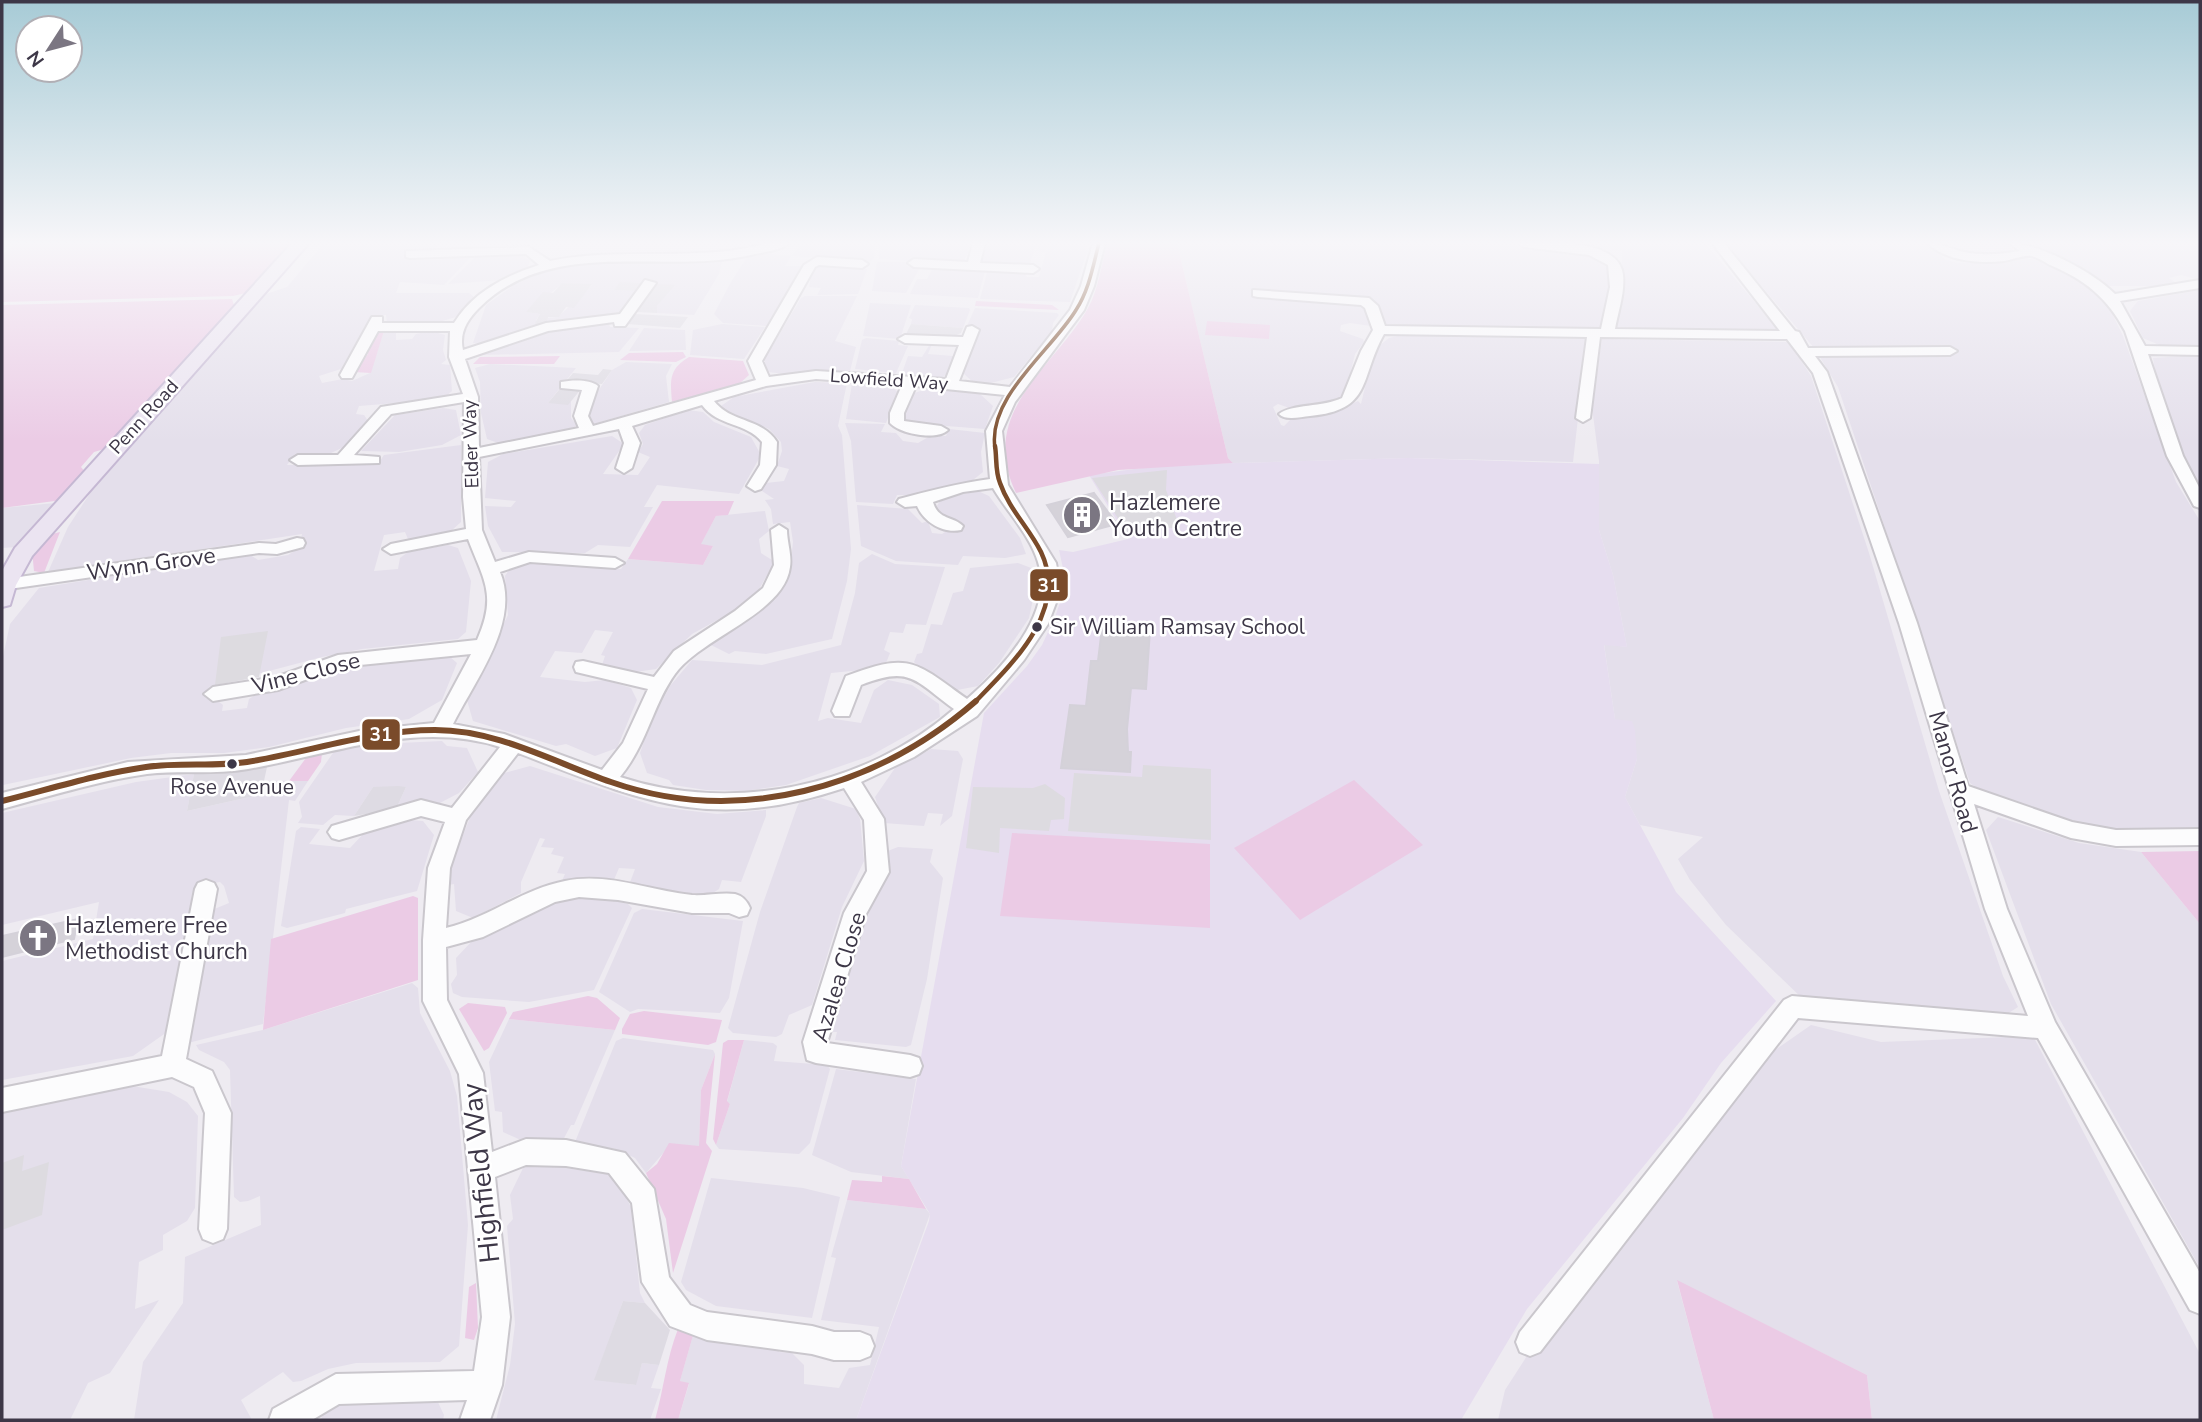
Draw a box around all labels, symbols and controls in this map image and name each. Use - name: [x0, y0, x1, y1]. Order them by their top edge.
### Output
- north arrow: [14, 14, 84, 84]
- text: N: [21, 45, 51, 72]
- street label: Lowfield Way: [829, 363, 949, 397]
- street label: Penn Road: [103, 374, 185, 460]
- street label: Elder Way: [456, 399, 486, 489]
- place label: Hazlemere Youth Centre: [1108, 487, 1242, 544]
- building icon: Hazlemere Youth Centre: [1061, 494, 1103, 536]
- street label: Wynn Grove: [85, 540, 217, 588]
- line badge: 31: [1029, 568, 1069, 602]
- text: 31: [1038, 573, 1060, 599]
- place label: Sir William Ramsay School: [1050, 613, 1306, 641]
- marker: Sir William Ramsay School: [1030, 620, 1044, 634]
- street label: Vine Close: [248, 645, 363, 702]
- street label: Manor Road: [1921, 707, 1985, 837]
- line badge: 31: [361, 718, 401, 751]
- text: 31: [370, 722, 392, 748]
- marker: Rose Avenue: [225, 757, 239, 771]
- place label: Rose Avenue: [170, 773, 294, 801]
- street label: Azalea Close: [804, 908, 874, 1046]
- place label: Hazlemere Free Methodist Church: [65, 910, 248, 967]
- church icon: Hazlemere Free Methodist Church: [17, 917, 59, 959]
- street label: Highfield Way: [453, 1081, 509, 1265]

